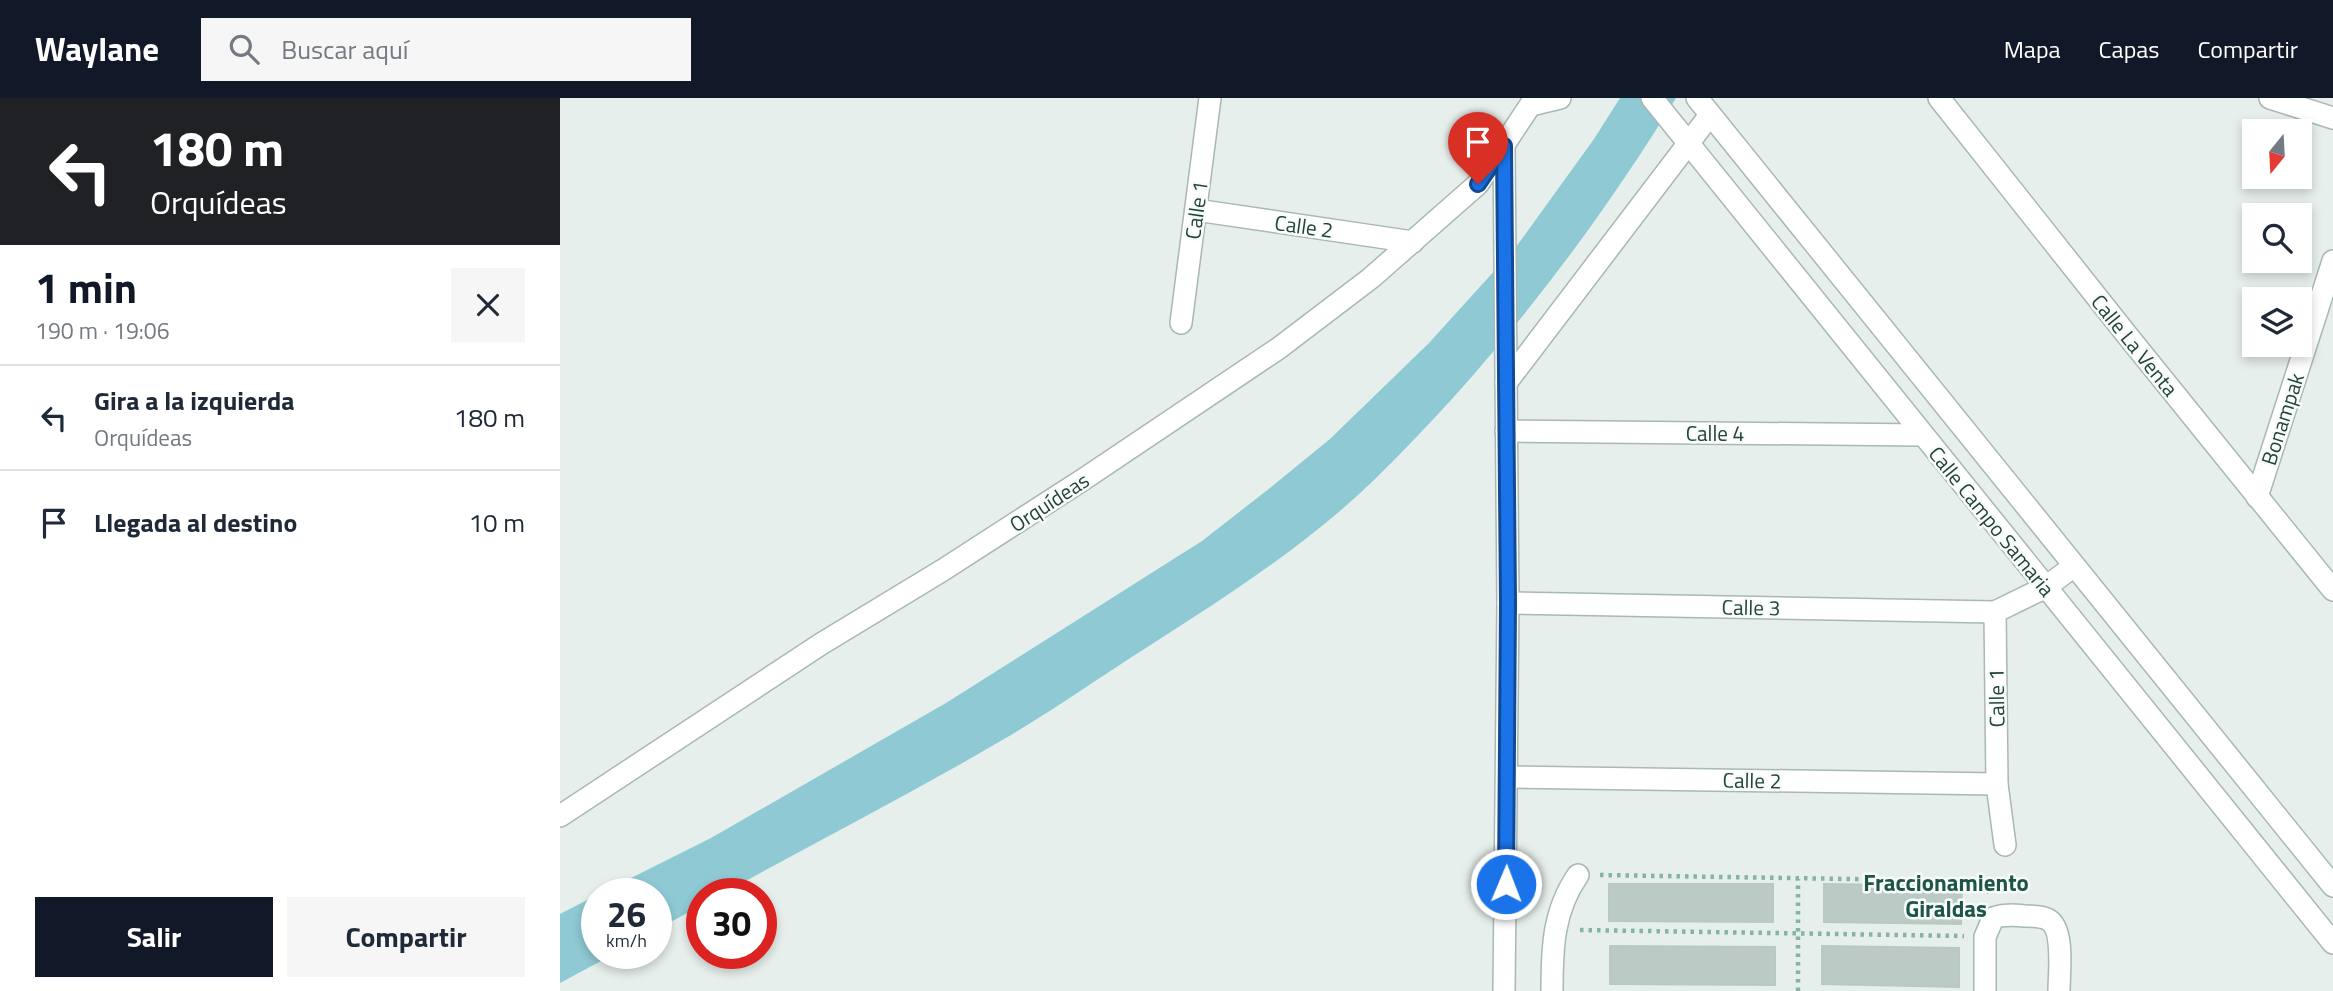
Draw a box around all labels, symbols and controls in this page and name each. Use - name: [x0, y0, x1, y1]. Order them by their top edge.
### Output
- search box: [201, 18, 691, 81]
- text: Waylane: [35, 24, 159, 74]
- icon: search: [225, 30, 263, 68]
- text: Buscar aquí: [281, 30, 408, 69]
- text: Mapa: [2004, 31, 2061, 67]
- text: Capas: [2099, 31, 2159, 67]
- text: Compartir: [2197, 31, 2298, 67]
- text: 180 m: [150, 110, 284, 185]
- pin: [1448, 112, 1508, 184]
- north arrow: [2242, 119, 2312, 189]
- map controls: [2242, 119, 2312, 357]
- icon: arrive: [1459, 123, 1497, 161]
- icon: left: [35, 126, 126, 217]
- text: Orquídeas: [150, 178, 287, 226]
- street label: Calle 1: [1176, 179, 1216, 241]
- button: search: [2242, 203, 2312, 273]
- street label: Calle 2: [1273, 206, 1335, 246]
- text: 1 min: [35, 255, 137, 319]
- button: close: [451, 268, 525, 342]
- street label: Calle La Venta: [2084, 287, 2187, 403]
- button: layers: [2242, 287, 2312, 357]
- text: 190 m · 19:06: [35, 313, 170, 348]
- street label: Bonampak: [2252, 369, 2312, 469]
- text: Gira a la izquierda: [94, 381, 295, 420]
- text: 180 m: [454, 398, 525, 437]
- icon: left: [35, 399, 73, 437]
- street label: Calle 4: [1686, 417, 1744, 449]
- text: Orquídeas: [94, 420, 192, 455]
- street label: Calle Campo Samaria: [1921, 439, 2063, 604]
- street label: Orquídeas: [1003, 464, 1095, 540]
- text: Llegada al destino: [94, 503, 297, 542]
- text: 10 m: [468, 503, 525, 542]
- icon: arrive: [35, 504, 73, 542]
- street label: Calle 3: [1721, 590, 1781, 624]
- street label: Calle 1: [1979, 668, 2013, 728]
- street label: Calle 2: [1722, 763, 1782, 797]
- position arrow: [1469, 847, 1543, 921]
- district label: Fraccionamiento Giraldas: [1863, 865, 2029, 926]
- speed limit sign: 30: [686, 878, 777, 969]
- text: 26: [607, 887, 646, 941]
- button: Salir: [35, 897, 273, 977]
- button: Compartir: [287, 897, 525, 977]
- text: km/h: [606, 927, 647, 954]

